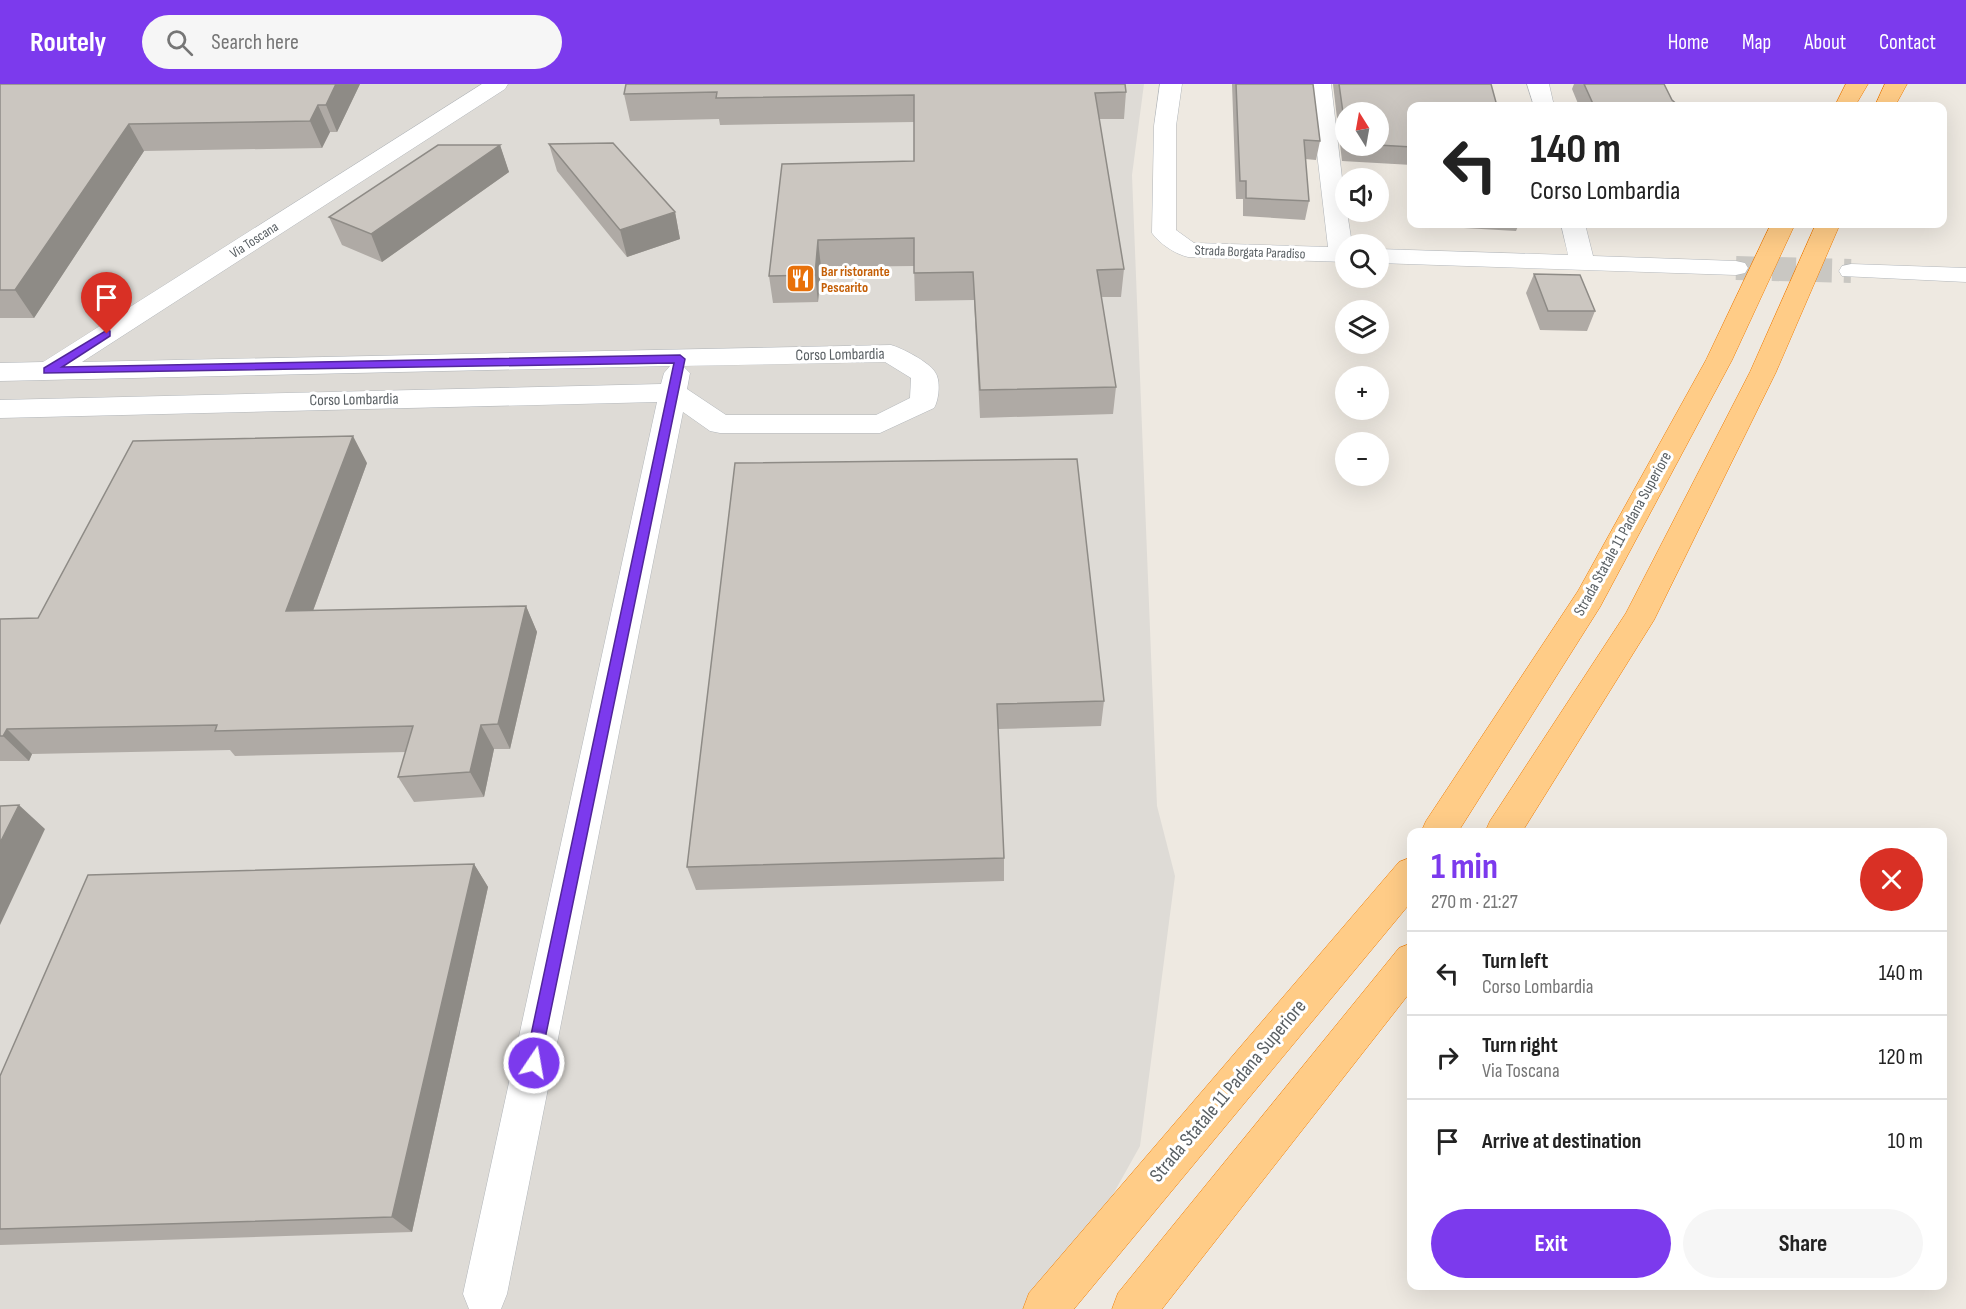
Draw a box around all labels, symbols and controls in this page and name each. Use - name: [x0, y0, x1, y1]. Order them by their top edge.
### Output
- search box: [142, 15, 562, 69]
- text: Routely: [30, 26, 106, 59]
- icon: search: [163, 26, 196, 59]
- text: Search here: [211, 29, 299, 56]
- text: Home: [1668, 30, 1709, 55]
- text: Map: [1742, 30, 1771, 55]
- text: About: [1804, 30, 1846, 55]
- text: Contact: [1879, 30, 1936, 55]
- north arrow: [1335, 102, 1389, 156]
- map controls: [1335, 102, 1389, 486]
- text: 140 m: [1530, 124, 1621, 175]
- icon: left: [1431, 126, 1509, 204]
- button: sound: [1335, 168, 1389, 222]
- text: Corso Lombardia: [1530, 175, 1680, 207]
- street label: Via Toscana: [227, 218, 281, 262]
- button: search: [1335, 234, 1389, 288]
- street label: Strada Borgata Paradiso: [1194, 242, 1306, 262]
- restaurant icon: Bar ristorante Pescarito: [784, 263, 816, 295]
- place label: Bar ristorante Pescarito: [821, 263, 890, 296]
- pin: [81, 272, 132, 334]
- icon: arrive: [90, 281, 123, 314]
- button: layers: [1335, 300, 1389, 354]
- street label: Corso Lombardia: [795, 345, 885, 365]
- button: +: [1335, 366, 1389, 420]
- street label: Corso Lombardia: [309, 390, 399, 410]
- button: −: [1335, 432, 1389, 486]
- street label: Strada Statale 11 Padana Superiore: [1570, 449, 1676, 619]
- text: 1 min: [1431, 846, 1498, 889]
- button: close: [1860, 848, 1923, 911]
- text: 270 m · 21:27: [1431, 890, 1518, 914]
- text: Turn left: [1482, 948, 1548, 975]
- icon: left: [1431, 957, 1464, 990]
- text: 140 m: [1879, 960, 1923, 987]
- text: Corso Lombardia: [1482, 975, 1593, 999]
- street label: Strada Statale 11 Padana Superiore: [1145, 995, 1311, 1187]
- position arrow: [502, 1031, 566, 1095]
- text: Turn right: [1482, 1032, 1558, 1059]
- icon: right: [1431, 1041, 1464, 1074]
- text: 120 m: [1879, 1044, 1923, 1071]
- text: Via Toscana: [1482, 1059, 1560, 1083]
- icon: arrive: [1431, 1125, 1464, 1158]
- text: Arrive at destination: [1482, 1128, 1641, 1155]
- text: 10 m: [1888, 1128, 1923, 1155]
- button: Exit: [1431, 1209, 1671, 1278]
- button: Share: [1683, 1209, 1923, 1278]

